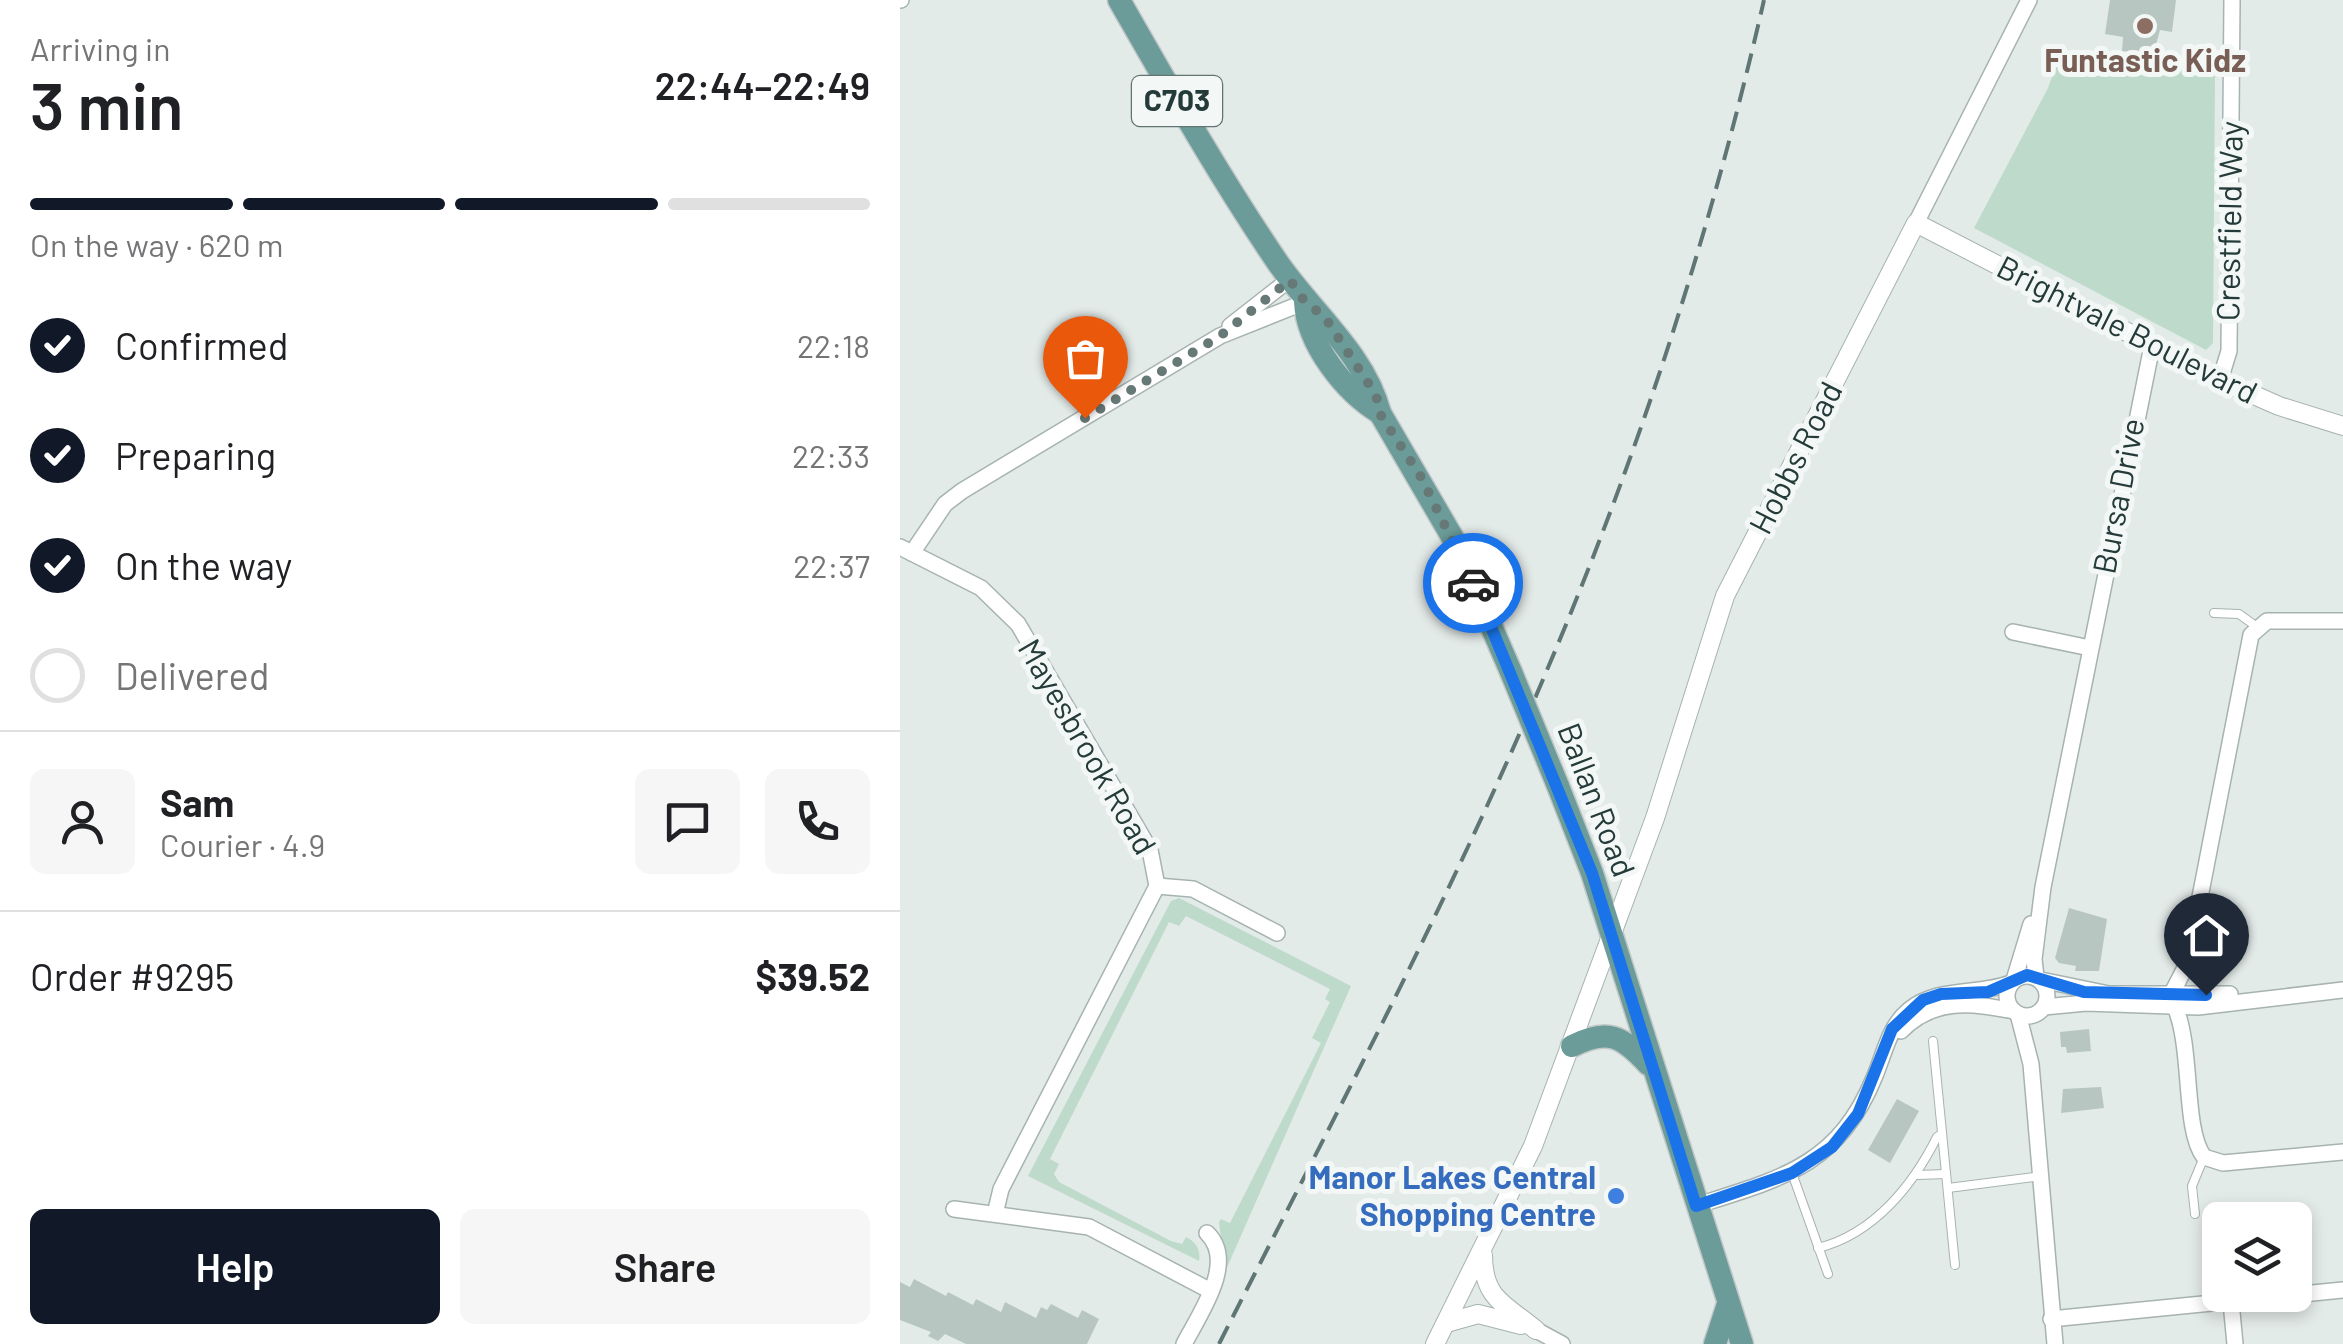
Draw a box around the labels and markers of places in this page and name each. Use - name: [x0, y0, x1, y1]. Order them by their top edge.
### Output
- marker: Funtastic Kidz: [2134, 15, 2156, 37]
- place label: Funtastic Kidz: [2044, 40, 2246, 78]
- pin: [1043, 316, 1128, 419]
- pin: [2164, 893, 2249, 996]
- place label: Manor Lakes Central Shopping Centre: [1309, 1157, 1596, 1232]
- marker: Manor Lakes Central Shopping Centre: [1605, 1185, 1627, 1207]

